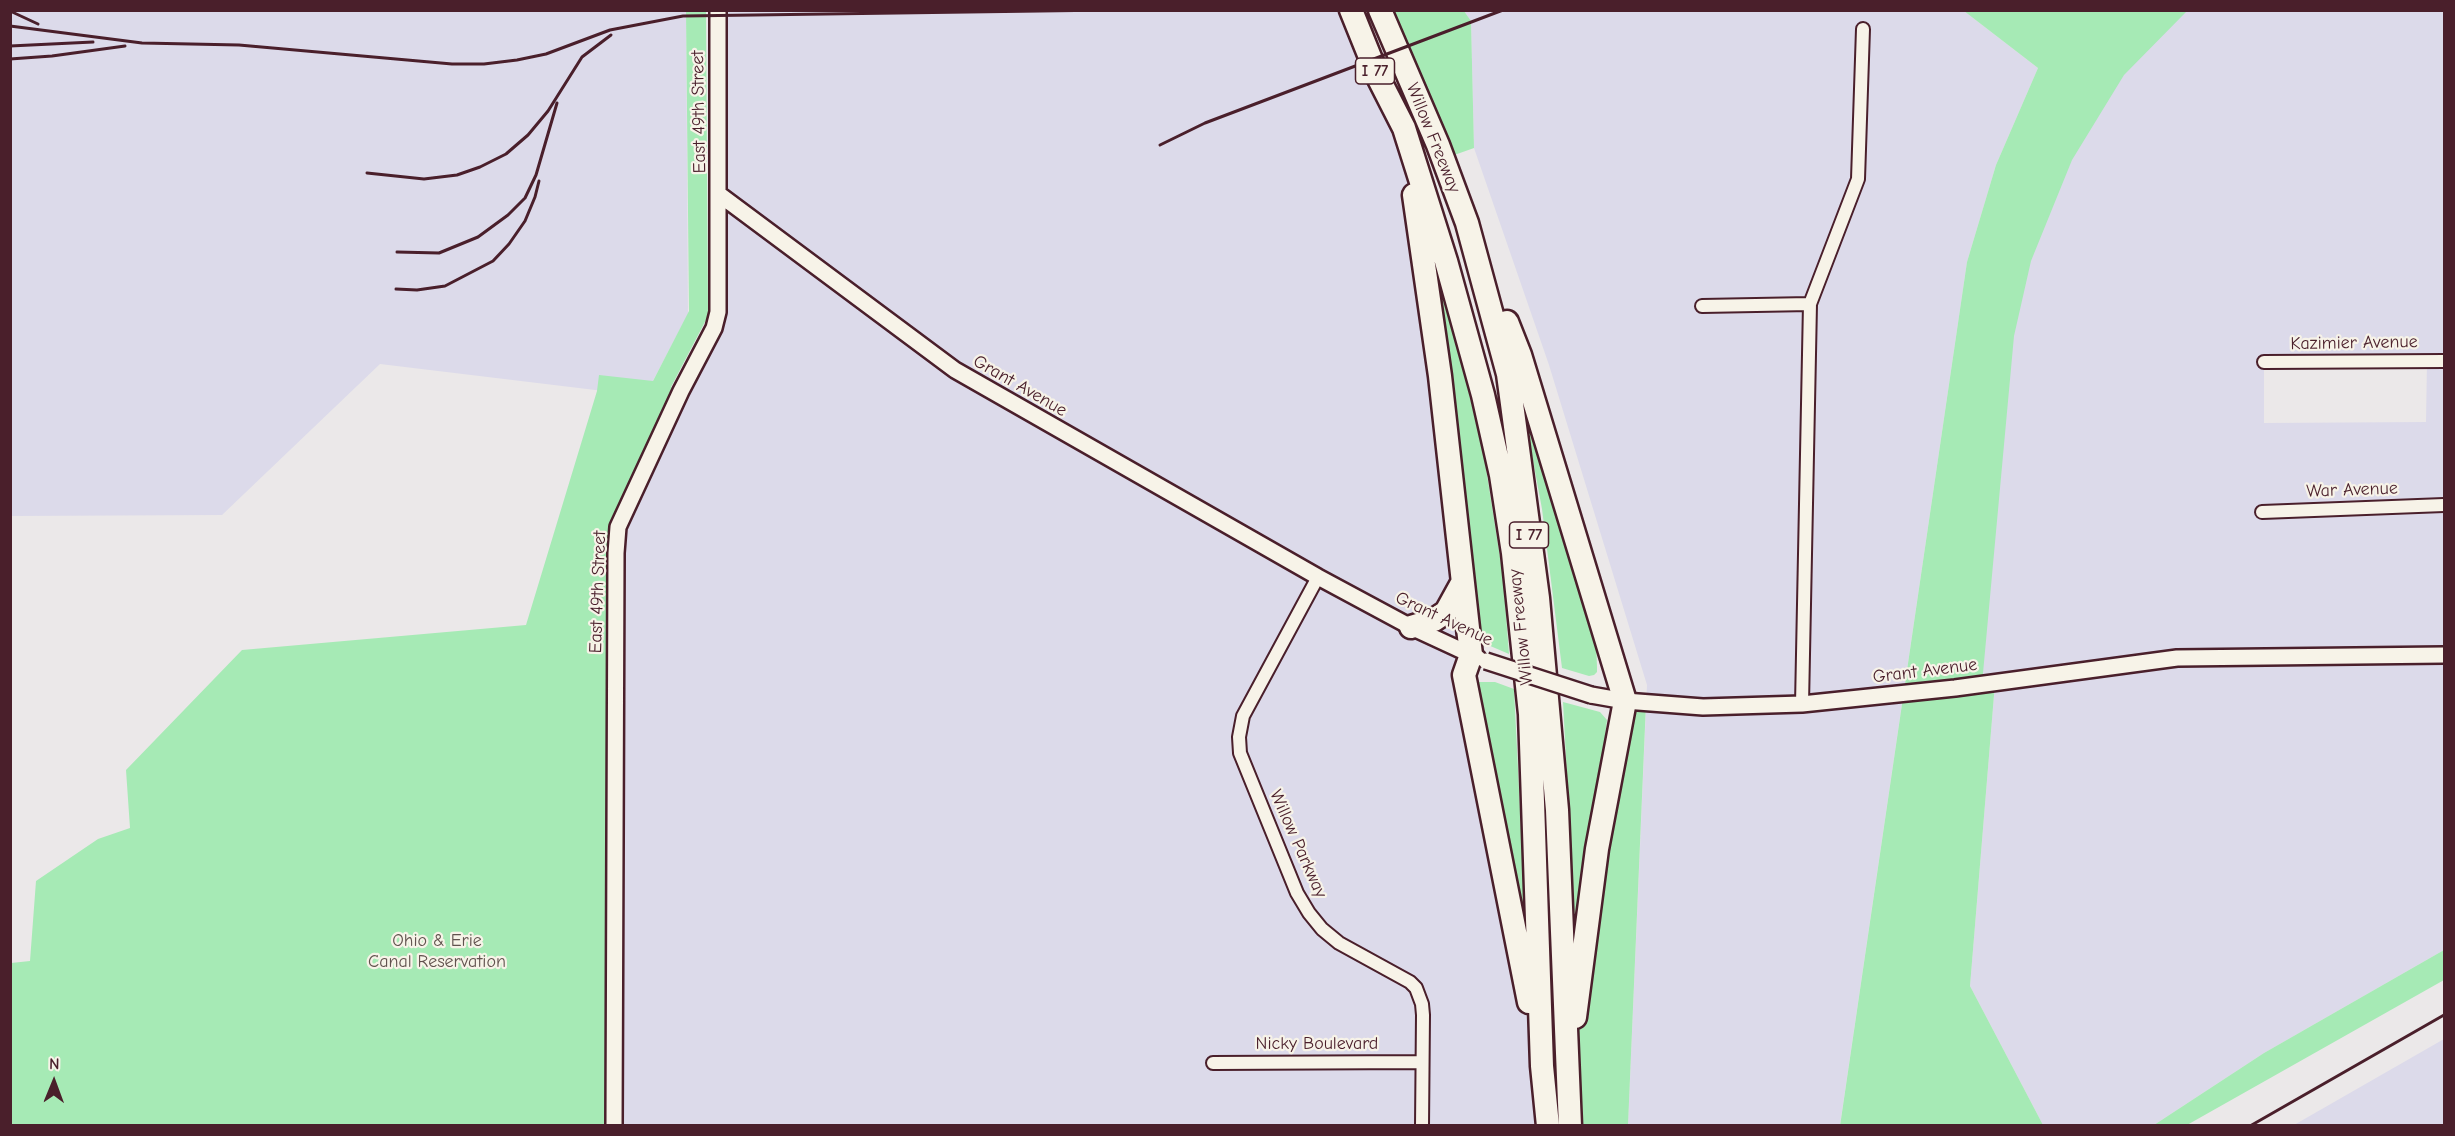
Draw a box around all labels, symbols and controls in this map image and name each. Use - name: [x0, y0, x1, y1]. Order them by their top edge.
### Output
- street label: East 49th Street: [687, 50, 711, 174]
- road number: I 77: [1356, 58, 1394, 84]
- street label: Willow Freeway: [1401, 80, 1465, 196]
- street label: Kazimier Avenue: [2290, 331, 2418, 355]
- street label: Grant Avenue: [969, 350, 1071, 422]
- street label: War Avenue: [2306, 478, 2398, 502]
- road number: I 77: [1510, 522, 1549, 548]
- street label: East 49th Street: [585, 530, 611, 654]
- street label: Willow Freeway: [1504, 568, 1538, 686]
- street label: Grant Avenue: [1392, 587, 1496, 651]
- street label: Grant Avenue: [1872, 654, 1978, 688]
- street label: Willow Parkway: [1265, 787, 1331, 901]
- park label: Ohio & Erie Canal Reservation: [368, 930, 506, 972]
- street label: Nicky Boulevard: [1256, 1033, 1378, 1055]
- north arrow: [24, 1052, 84, 1112]
- text: N: [49, 1055, 60, 1073]

